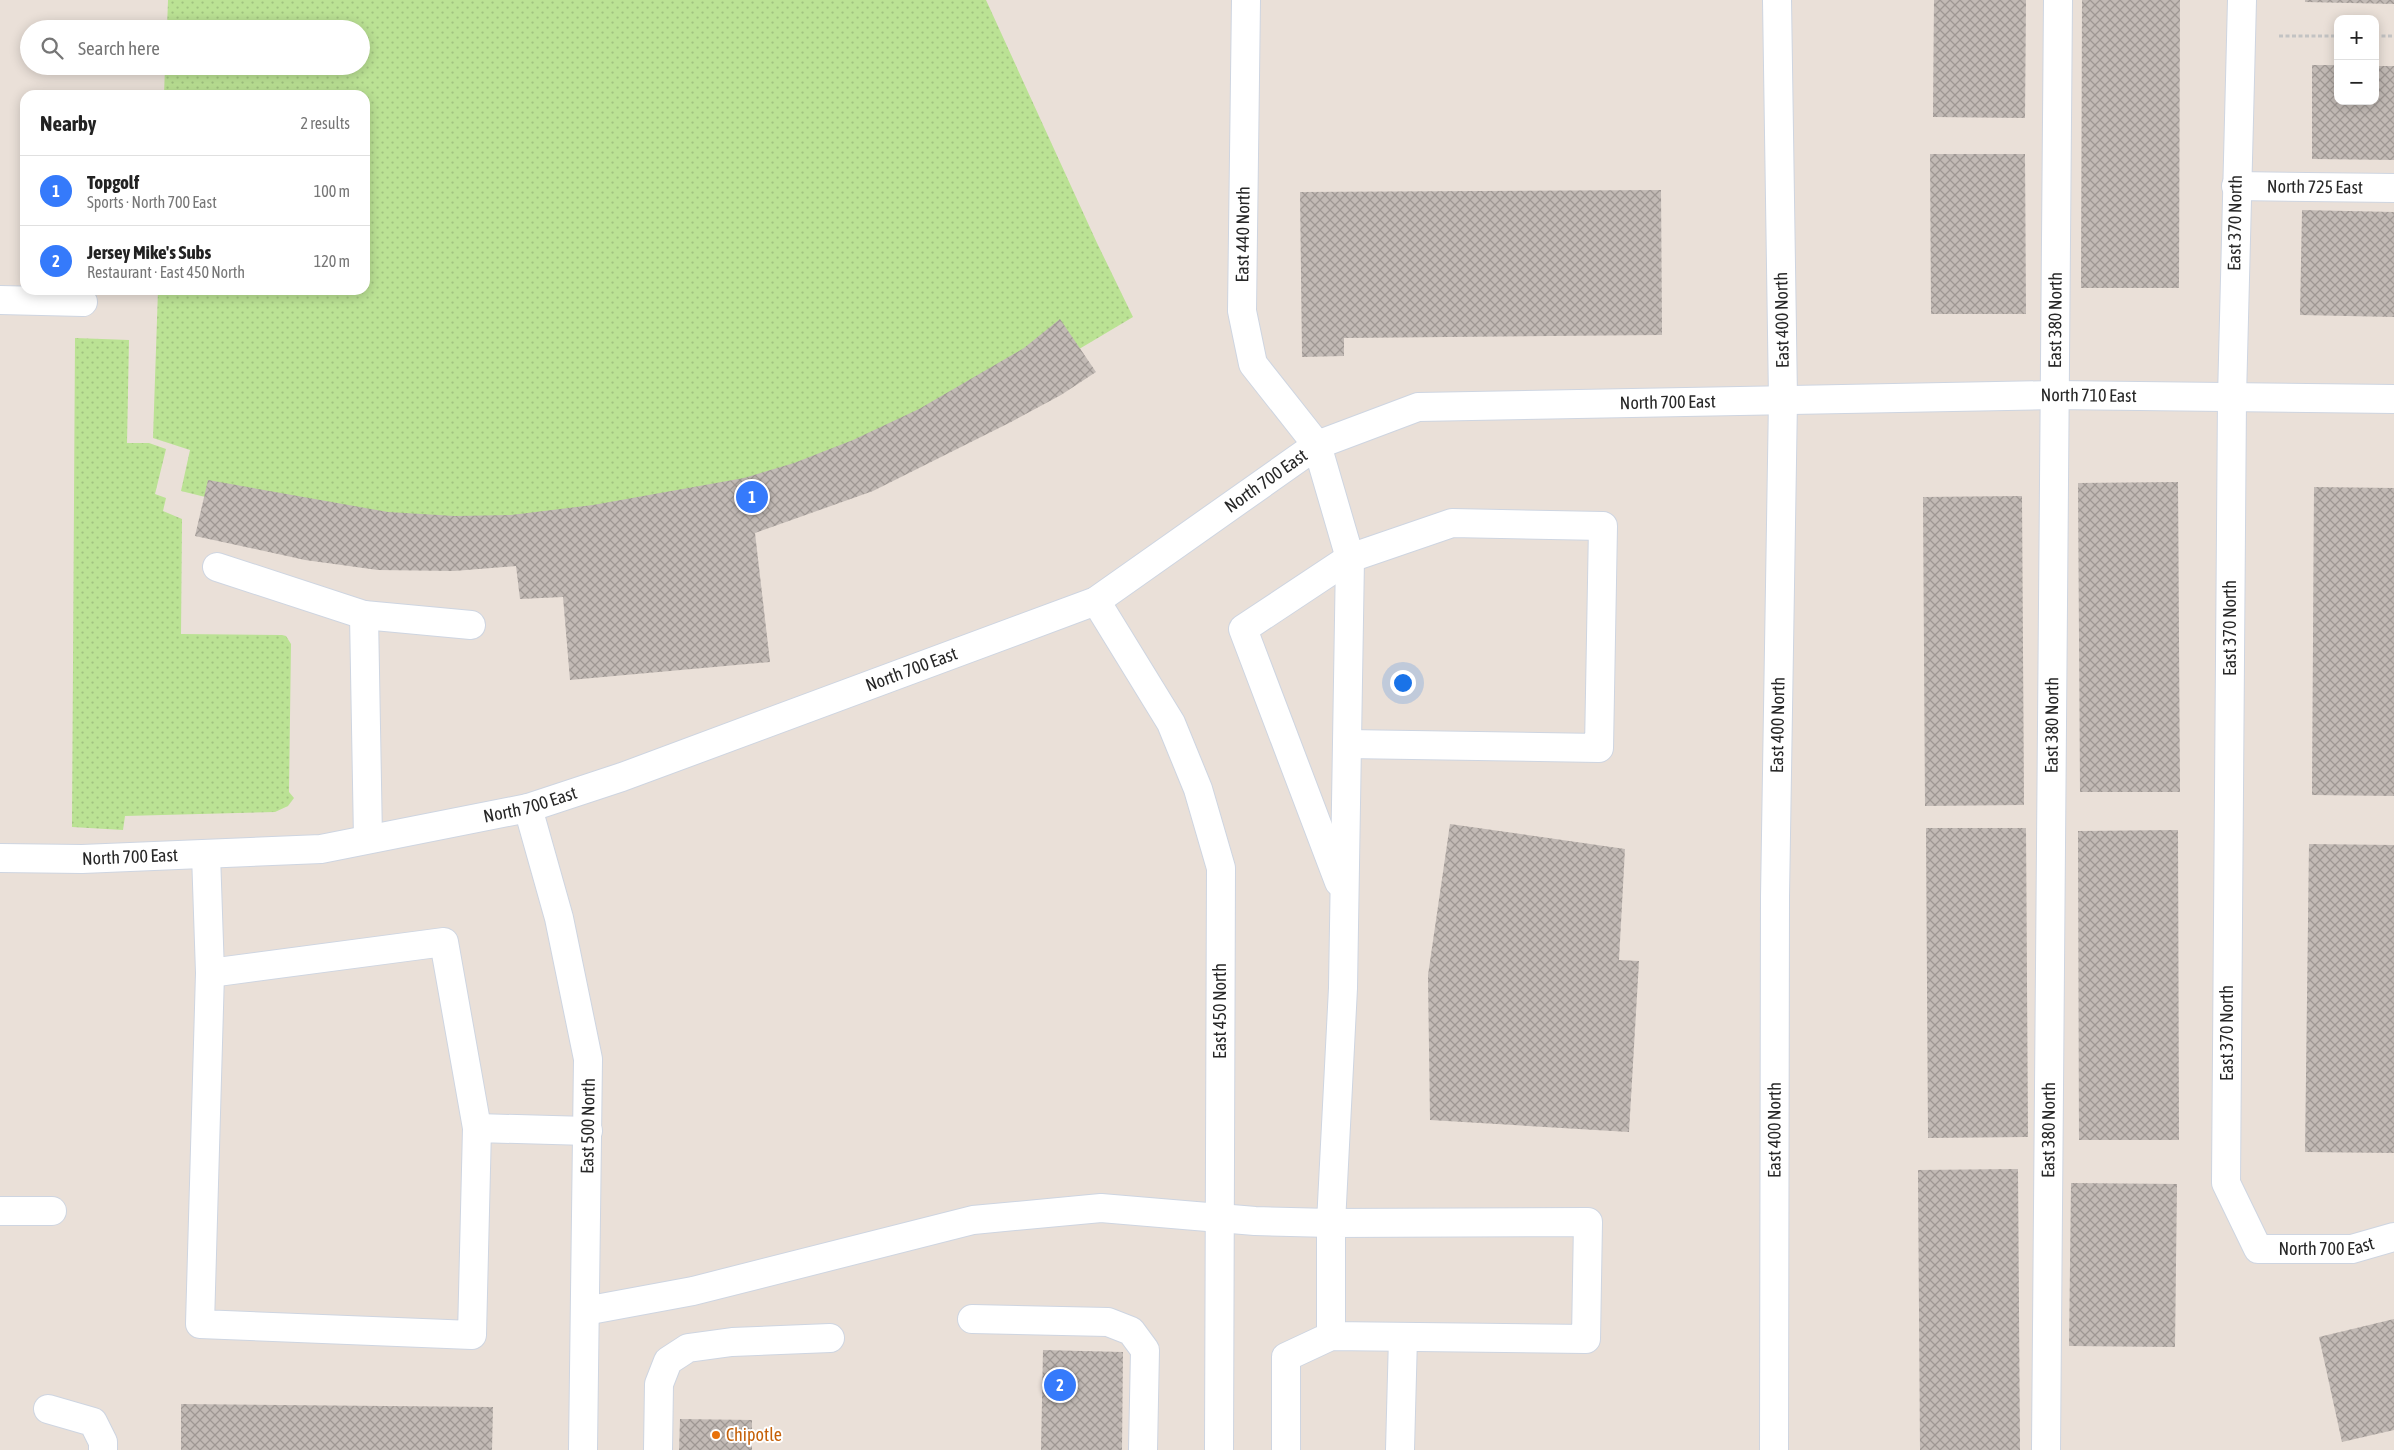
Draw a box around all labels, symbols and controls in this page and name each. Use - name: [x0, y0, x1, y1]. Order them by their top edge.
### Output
- map controls: [2334, 15, 2379, 105]
- button: +: [2334, 15, 2379, 60]
- search box: [20, 20, 370, 75]
- icon: search: [38, 34, 66, 62]
- text: Search here: [78, 37, 160, 59]
- button: −: [2334, 60, 2379, 105]
- text: Nearby: [40, 111, 96, 135]
- text: 2 results: [300, 114, 350, 132]
- text: Topgolf: [87, 171, 139, 193]
- street label: East 370 North: [2223, 175, 2246, 271]
- street label: North 725 East: [2267, 175, 2363, 198]
- text: 1: [52, 182, 60, 200]
- text: 100 m: [314, 182, 350, 200]
- street label: East 440 North: [1231, 186, 1254, 282]
- text: Sports · North 700 East: [87, 193, 217, 211]
- text: Jersey Mike's Subs: [87, 241, 211, 263]
- text: 2: [52, 252, 60, 270]
- text: 120 m: [314, 252, 350, 270]
- text: Restaurant · East 450 North: [87, 263, 245, 281]
- street label: East 400 North: [1770, 272, 1793, 368]
- street label: East 380 North: [2044, 272, 2066, 368]
- street label: North 710 East: [2040, 384, 2137, 406]
- street label: North 700 East: [1619, 390, 1716, 413]
- street label: North 700 East: [1220, 444, 1311, 517]
- pin: 1: [736, 478, 768, 516]
- street label: East 370 North: [2219, 580, 2240, 676]
- street label: North 700 East: [863, 642, 960, 696]
- your location: [1390, 670, 1416, 696]
- street label: East 400 North: [1766, 677, 1789, 773]
- street label: East 380 North: [2041, 677, 2062, 773]
- street label: North 700 East: [481, 782, 579, 827]
- street label: North 700 East: [81, 844, 178, 869]
- street label: East 450 North: [1209, 963, 1230, 1059]
- street label: East 370 North: [2216, 985, 2237, 1081]
- street label: East 500 North: [576, 1078, 599, 1174]
- street label: East 400 North: [1763, 1082, 1785, 1178]
- street label: East 380 North: [2037, 1082, 2059, 1178]
- street label: North 700 East: [2278, 1232, 2376, 1259]
- pin: 2: [1044, 1366, 1076, 1404]
- place label: Chipotle: [726, 1424, 782, 1445]
- marker: Chipotle: [710, 1429, 722, 1441]

